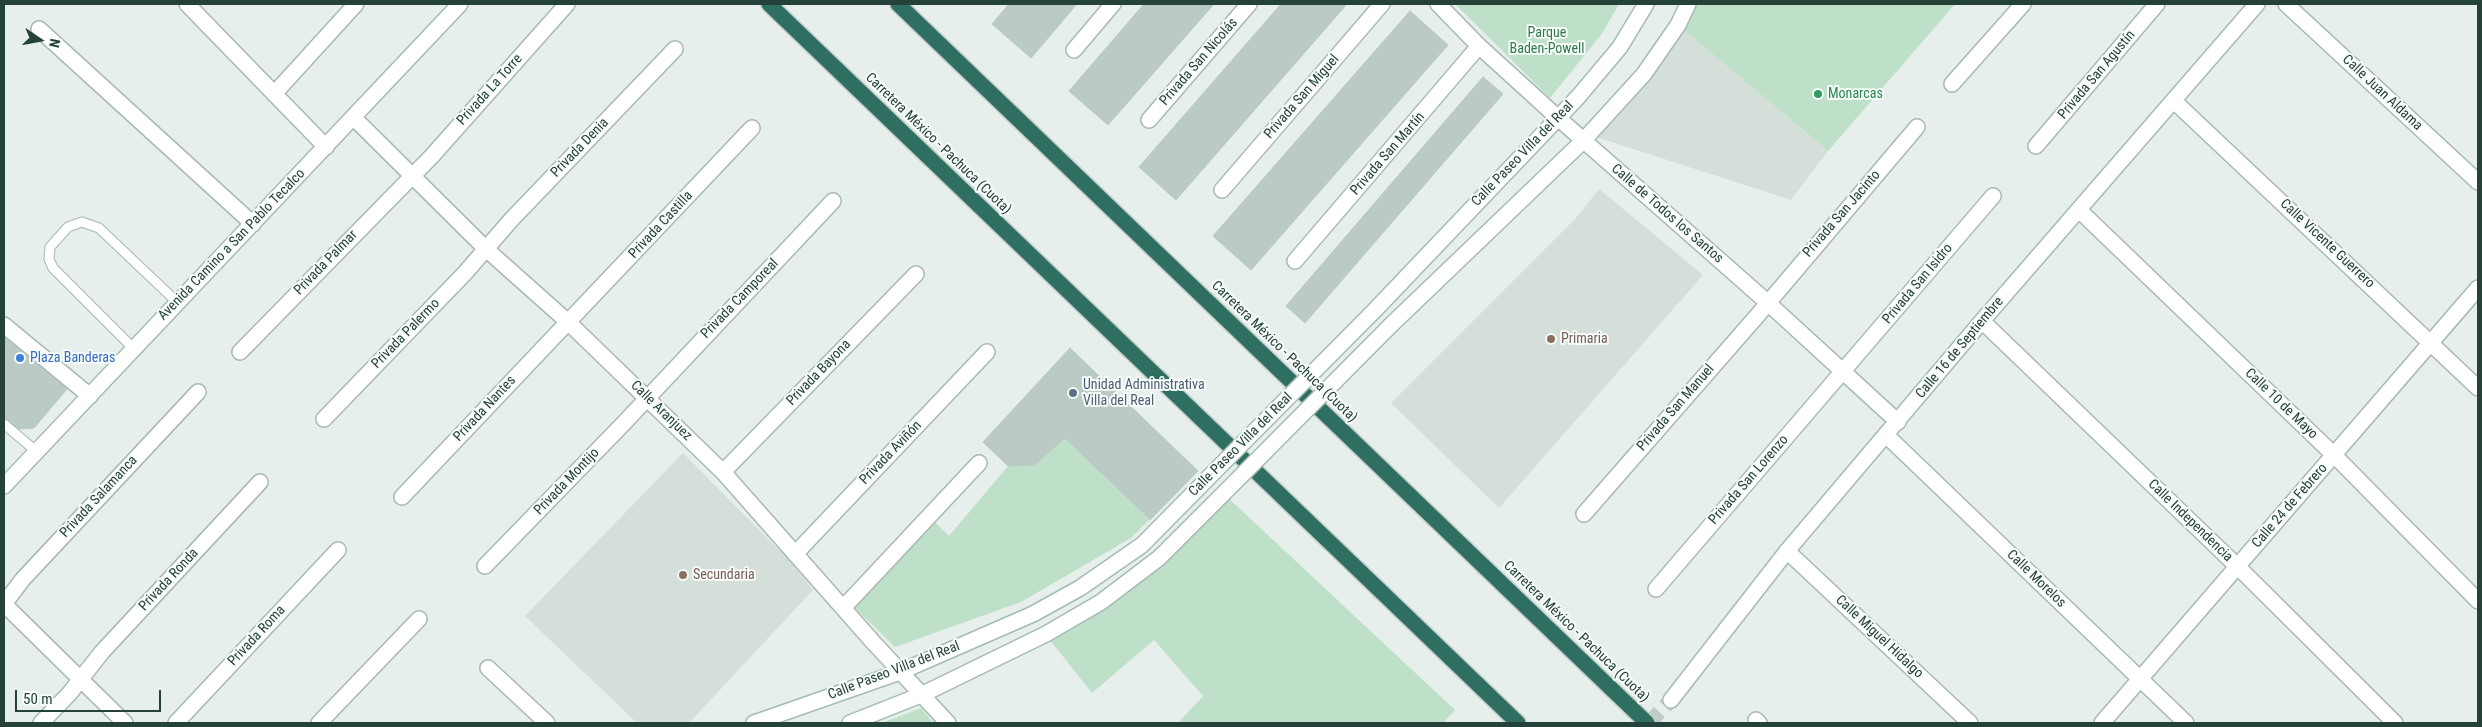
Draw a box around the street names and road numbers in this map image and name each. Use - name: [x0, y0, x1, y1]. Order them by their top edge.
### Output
- street label: Privada San Nicolás: [1156, 15, 1242, 109]
- street label: Privada San Agustín: [2055, 27, 2139, 123]
- street label: Privada La Torre: [454, 51, 526, 129]
- street label: Privada San Miguel: [1261, 52, 1343, 142]
- street label: Calle Juan Aldama: [2339, 52, 2425, 134]
- street label: Carretera México - Pachuca (Cuota): [862, 70, 1014, 218]
- street label: Calle Paseo Villa del Real: [1468, 98, 1578, 210]
- street label: Privada San Martín: [1347, 109, 1429, 199]
- street label: Privada Denia: [548, 115, 612, 181]
- street label: Calle de Todos los Santos: [1608, 161, 1726, 267]
- street label: Avenida Camino a San Pablo Tecalco: [155, 166, 309, 324]
- street label: Privada San Jacinto: [1800, 167, 1884, 261]
- street label: Privada Castilla: [625, 188, 697, 262]
- street label: Calle Vicente Guerrero: [2276, 196, 2378, 292]
- street label: Privada Palmar: [291, 227, 361, 299]
- street label: Privada San Isidro: [1879, 240, 1957, 328]
- street label: Privada Camporeal: [698, 256, 782, 342]
- street label: Carretera México - Pachuca (Cuota): [1208, 278, 1360, 426]
- street label: Calle 16 de Septiembre: [1913, 294, 2007, 402]
- street label: Privada Palermo: [368, 296, 444, 372]
- street label: Privada Bayona: [783, 337, 855, 409]
- street label: Privada San Manuel: [1634, 361, 1718, 455]
- street label: Calle 10 de Mayo: [2241, 365, 2321, 443]
- street label: Privada Nantes: [450, 373, 520, 445]
- street label: Calle Aranjuez: [627, 378, 695, 444]
- street label: Calle Paseo Villa del Real: [1186, 390, 1296, 500]
- street label: Privada Aviñón: [856, 418, 926, 488]
- street label: Privada San Lorenzo: [1706, 432, 1792, 528]
- street label: Privada Montijo: [531, 445, 603, 519]
- street label: Privada Salamanca: [57, 453, 141, 541]
- street label: Calle 24 de Febrero: [2249, 460, 2331, 552]
- street label: Calle Independencia: [2144, 476, 2236, 566]
- street label: Privada Ronda: [136, 545, 202, 615]
- street label: Calle Morelos: [2003, 547, 2069, 611]
- street label: Carretera México - Pachuca (Cuota): [1500, 558, 1652, 706]
- street label: Calle Miguel Hidalgo: [1832, 592, 1926, 682]
- street label: Privada Roma: [225, 602, 289, 670]
- street label: Calle Paseo Villa del Real: [826, 638, 962, 704]

